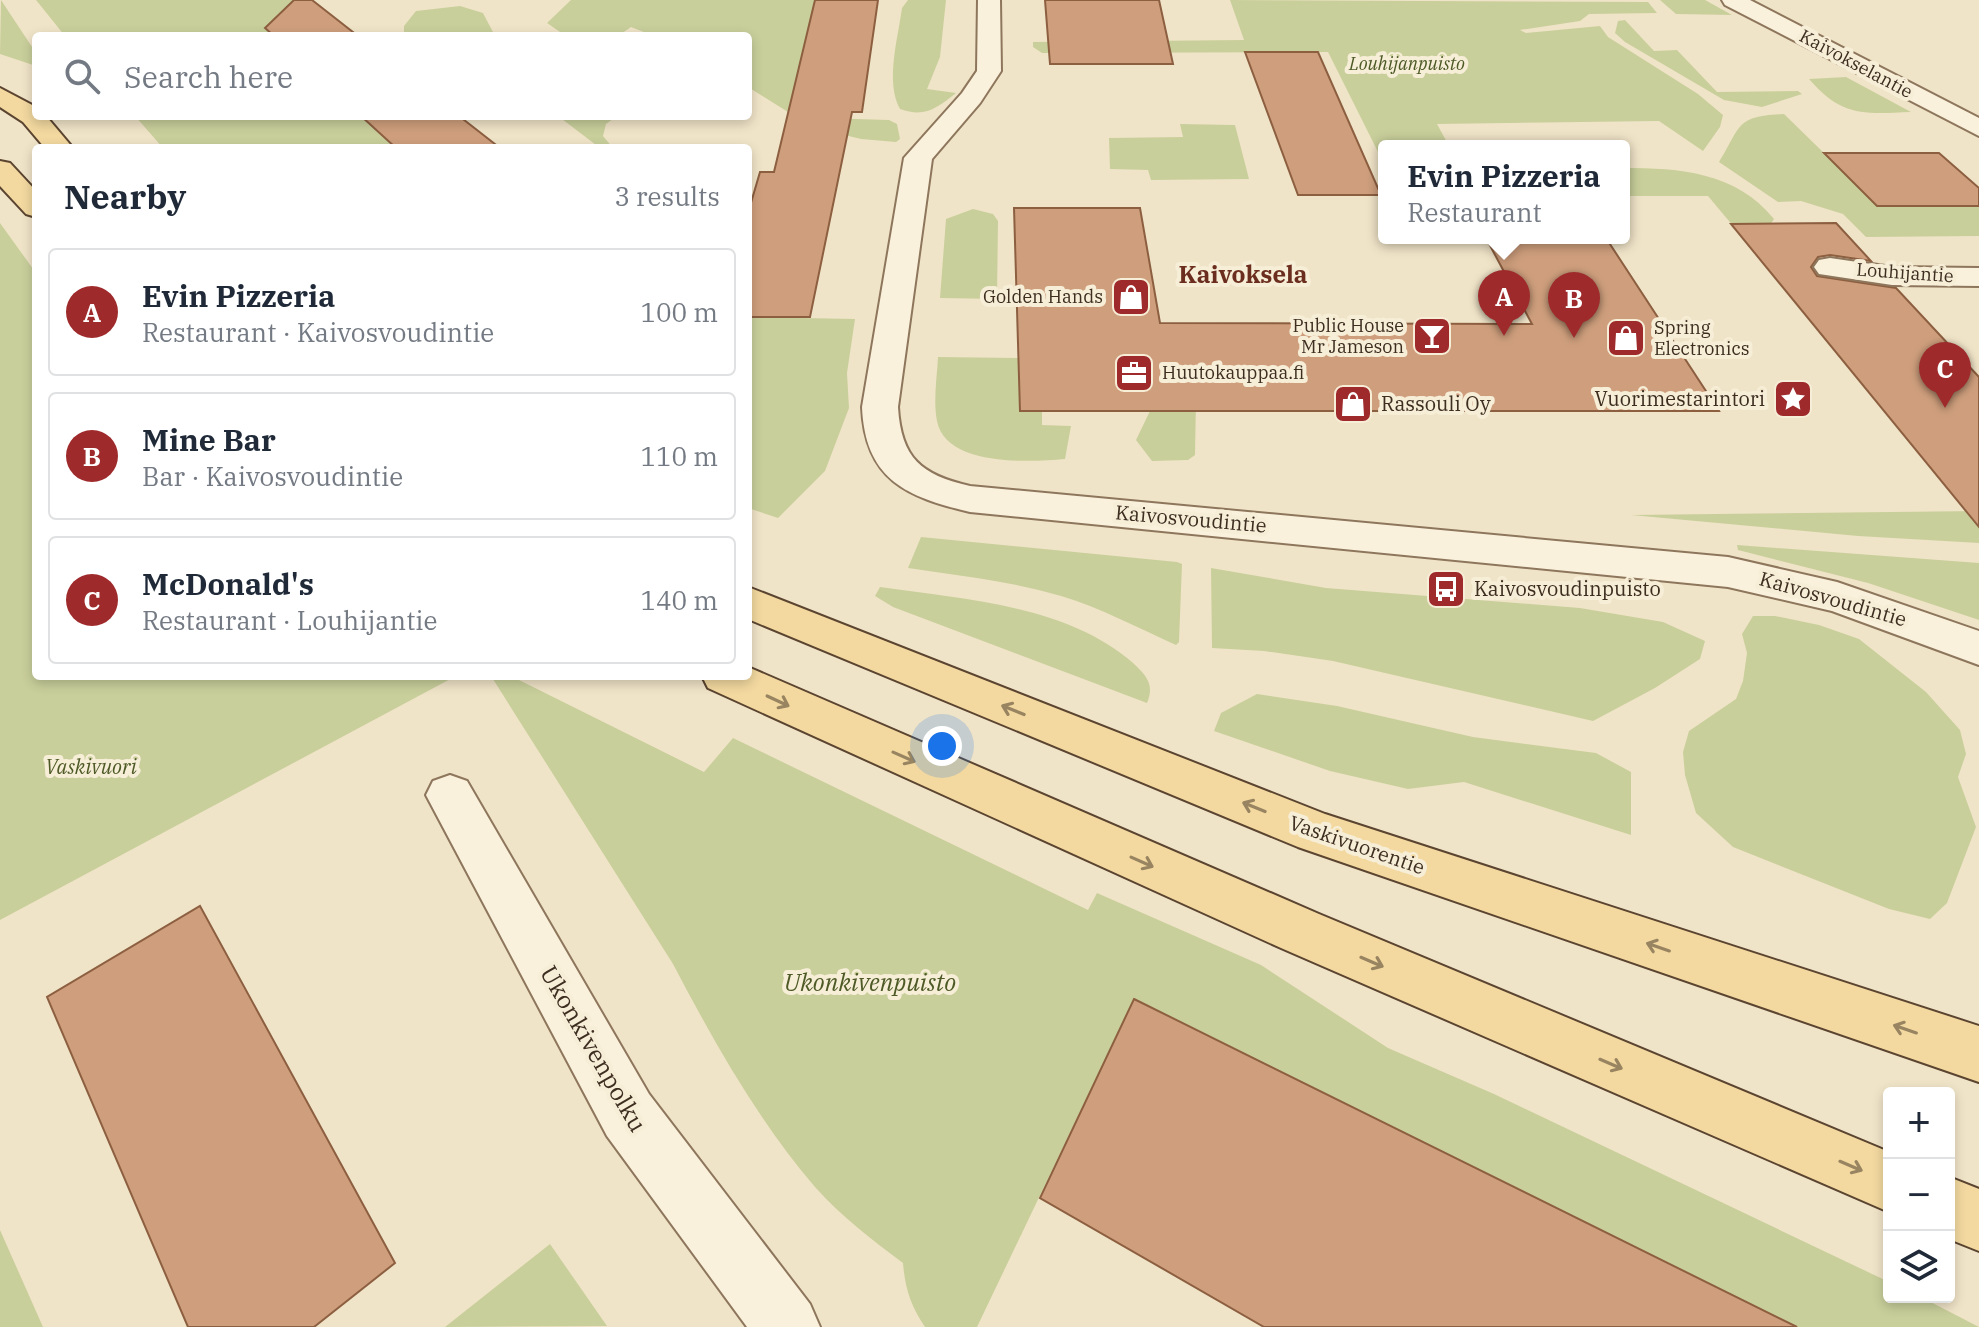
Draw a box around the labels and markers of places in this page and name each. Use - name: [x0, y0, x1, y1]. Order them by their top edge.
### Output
- pin: A: [1478, 270, 1530, 336]
- pin: B: [1548, 272, 1600, 338]
- shop icon: Golden Hands: [1110, 276, 1152, 318]
- place label: Golden Hands: [983, 285, 1103, 308]
- place label: Public House Mr Jameson: [1292, 314, 1404, 358]
- bar icon: Public House Mr Jameson: [1411, 315, 1453, 357]
- place label: Spring Electronics: [1654, 316, 1750, 360]
- shop icon: Spring Electronics: [1605, 317, 1647, 359]
- pin: C: [1919, 342, 1971, 408]
- office icon: Huutokauppaa.fi: [1113, 352, 1155, 394]
- place label: Huutokauppaa.fi: [1162, 361, 1304, 384]
- place icon: Vuorimestarintori: [1772, 378, 1814, 420]
- shop icon: Rassouli Oy: [1332, 383, 1374, 425]
- place label: Vuorimestarintori: [1594, 385, 1765, 412]
- place label: Rassouli Oy: [1381, 390, 1491, 417]
- bus stop icon: Kaivosvoudinpuisto: [1425, 568, 1467, 610]
- place label: Kaivosvoudinpuisto: [1474, 575, 1661, 602]

